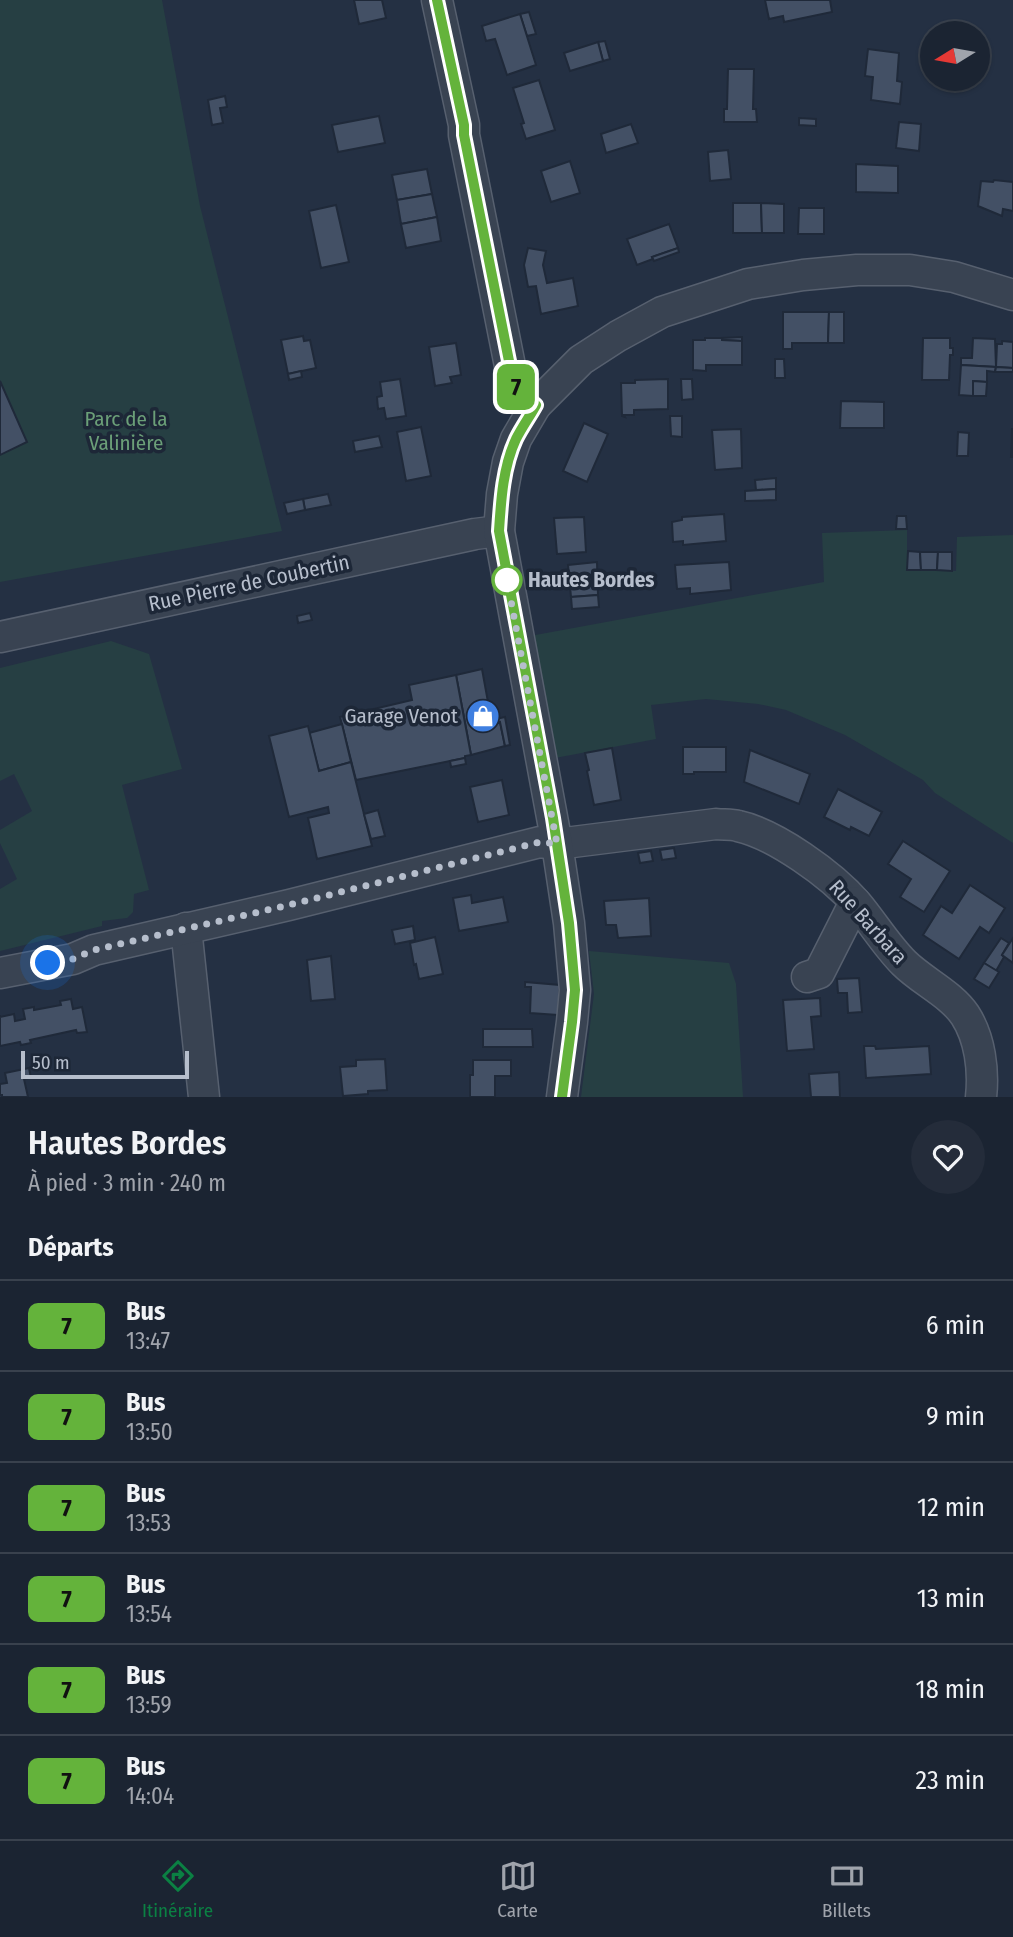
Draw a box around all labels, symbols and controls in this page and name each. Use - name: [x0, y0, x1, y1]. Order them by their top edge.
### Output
- north arrow: [920, 21, 990, 91]
- map controls: [920, 21, 990, 91]
- line badge: 7: [493, 364, 539, 410]
- text: 7: [511, 373, 521, 401]
- park label: Parc de la Valinière: [84, 406, 168, 456]
- street label: Rue Pierre de Coubertin: [146, 549, 352, 617]
- marker: Hautes Bordes: [492, 565, 522, 595]
- place label: Hautes Bordes: [528, 567, 655, 593]
- shop icon: Garage Venot: [464, 697, 502, 735]
- place label: Garage Venot: [345, 703, 458, 729]
- street label: Rue Barbara: [823, 874, 913, 970]
- your location: [30, 945, 65, 980]
- scale bar: [21, 1048, 189, 1080]
- text: 50 m: [32, 1051, 70, 1074]
- button: heart: [911, 1120, 985, 1194]
- text: Hautes Bordes: [28, 1123, 226, 1163]
- text: À pied · 3 min · 240 m: [28, 1169, 226, 1197]
- text: Départs: [28, 1232, 114, 1263]
- text: Bus: [126, 1296, 165, 1327]
- text: 6 min: [926, 1310, 985, 1341]
- text: 7: [61, 1312, 72, 1340]
- text: 13:47: [126, 1327, 170, 1355]
- text: Bus: [126, 1387, 165, 1418]
- text: 9 min: [926, 1401, 985, 1432]
- text: 7: [61, 1403, 72, 1431]
- text: 13:50: [126, 1418, 173, 1446]
- text: Bus: [126, 1478, 165, 1509]
- text: 12 min: [917, 1492, 985, 1523]
- text: 7: [61, 1494, 72, 1522]
- text: 13:53: [126, 1509, 171, 1537]
- text: Bus: [126, 1569, 165, 1600]
- text: 13 min: [917, 1583, 985, 1614]
- text: 7: [61, 1585, 72, 1613]
- text: 13:54: [126, 1600, 172, 1628]
- text: Bus: [126, 1660, 165, 1691]
- text: 18 min: [916, 1674, 985, 1705]
- text: 7: [61, 1676, 72, 1704]
- text: 13:59: [126, 1691, 172, 1719]
- text: Bus: [126, 1751, 165, 1782]
- text: 23 min: [916, 1765, 985, 1796]
- text: 7: [61, 1767, 72, 1795]
- text: 14:04: [126, 1782, 174, 1810]
- tab: Itinéraire: [142, 1857, 213, 1922]
- tab: Carte: [497, 1857, 538, 1922]
- tab: Billets: [822, 1857, 871, 1922]

